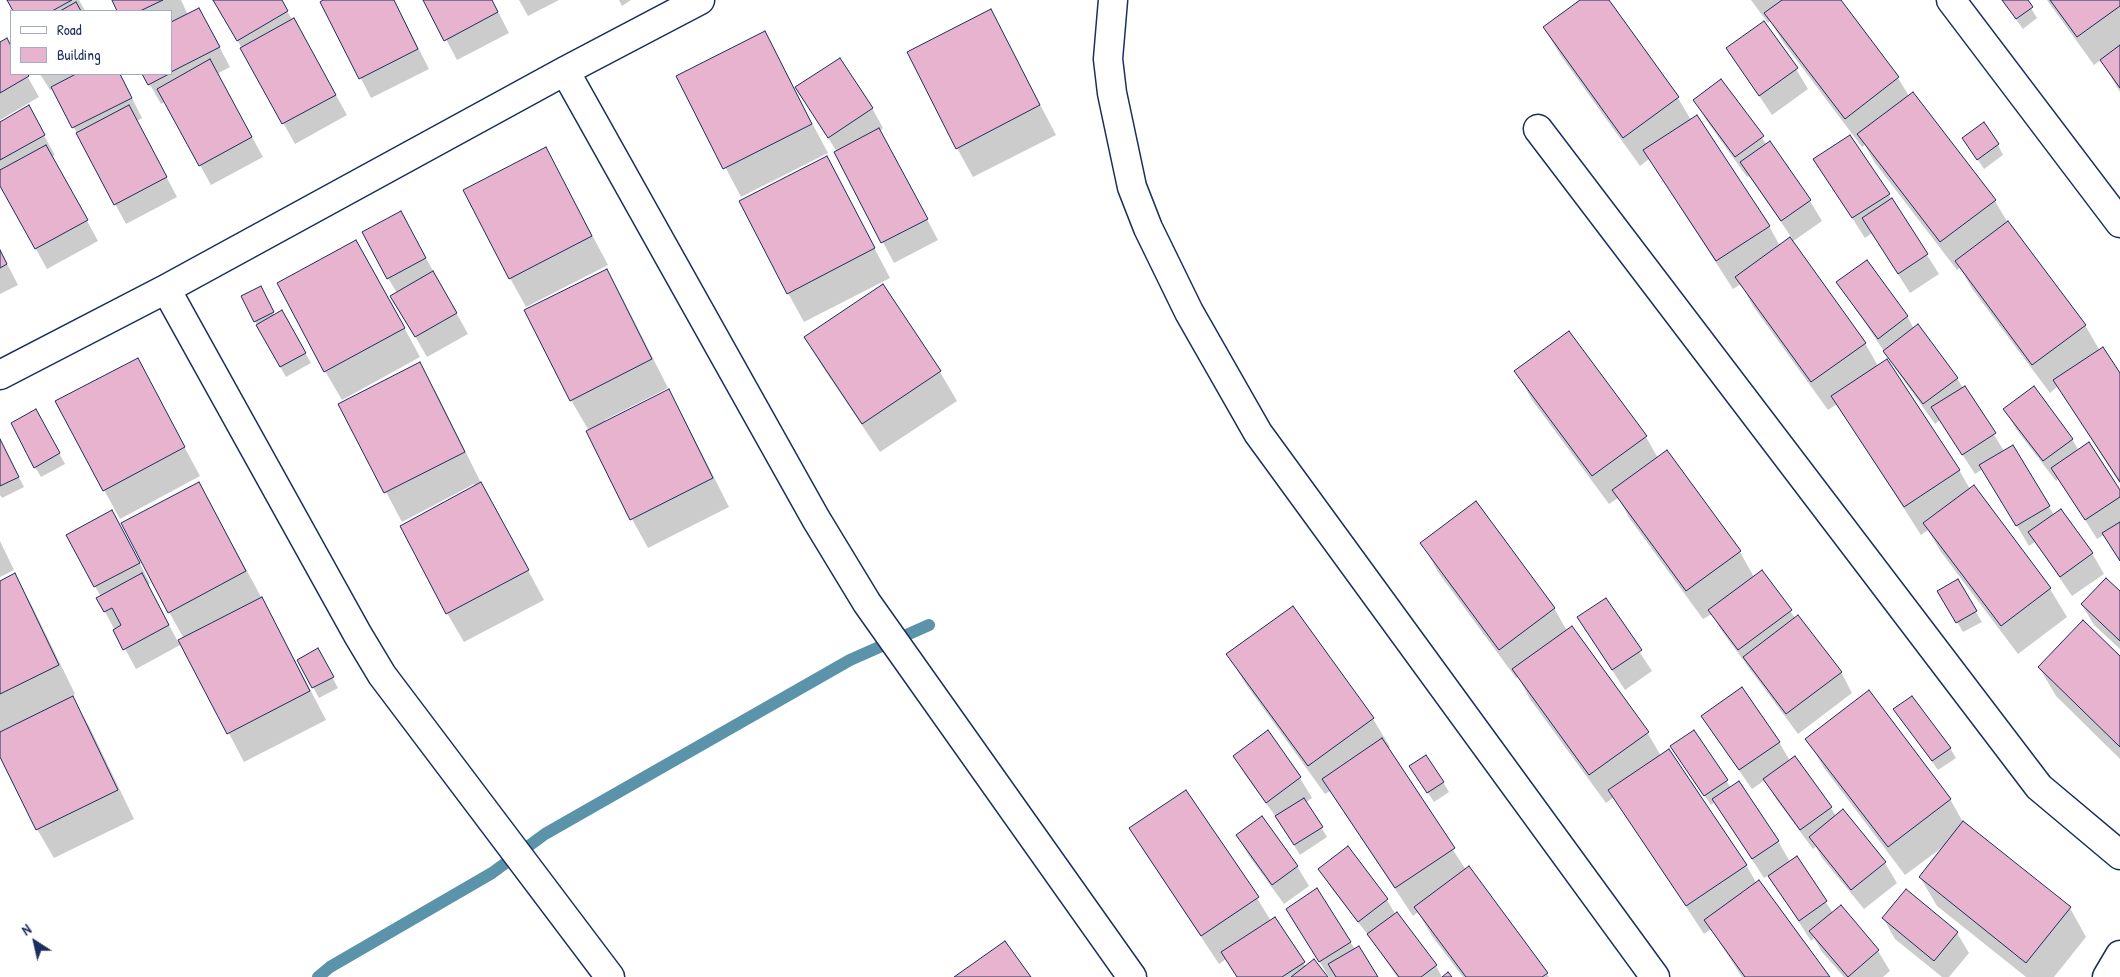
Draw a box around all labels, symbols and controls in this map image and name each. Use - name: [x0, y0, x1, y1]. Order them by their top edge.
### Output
- legend: [10, 10, 172, 75]
- text: Road: [57, 19, 82, 40]
- text: Building: [57, 44, 101, 65]
- north arrow: [10, 917, 60, 967]
- text: N: [18, 919, 35, 939]

